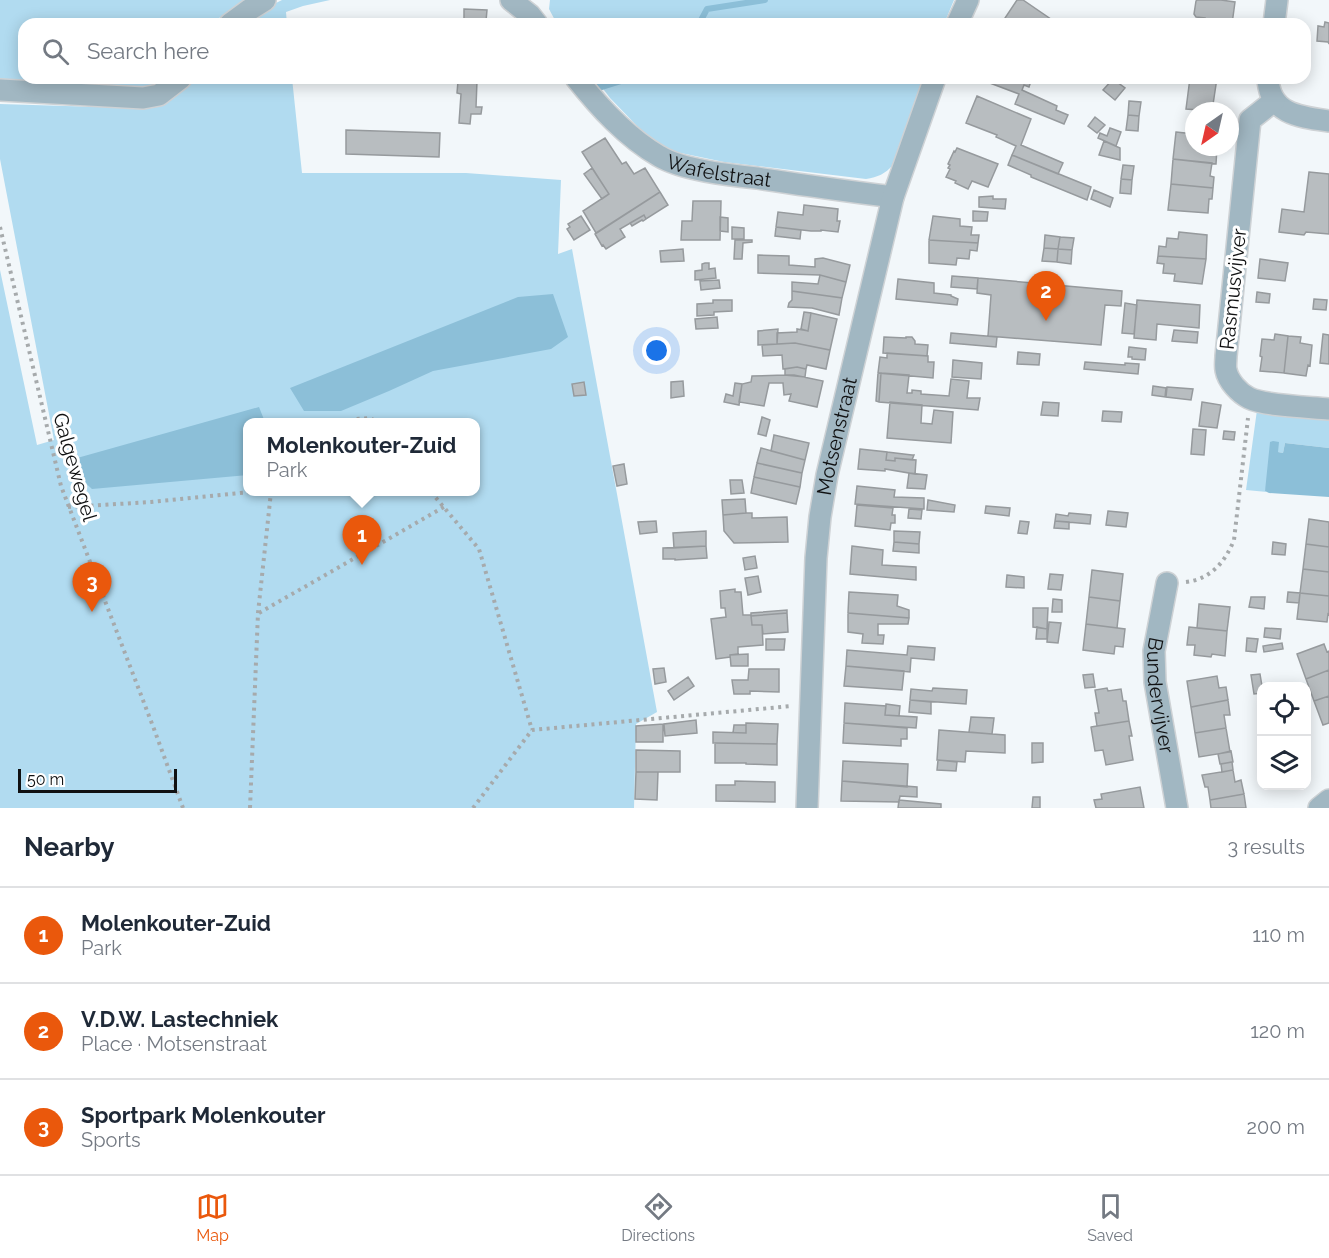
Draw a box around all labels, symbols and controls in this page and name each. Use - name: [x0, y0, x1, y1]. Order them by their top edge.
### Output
- search box: [18, 18, 1311, 84]
- icon: search: [39, 35, 72, 68]
- text: Search here: [87, 38, 209, 64]
- north arrow: [1185, 102, 1239, 156]
- street label: Wafelstraat: [663, 149, 773, 192]
- street label: Rasmusvijver: [1215, 227, 1251, 351]
- pin: 2: [1026, 272, 1066, 321]
- your location: [642, 336, 671, 365]
- street label: Motsenstraat: [812, 374, 862, 497]
- street label: Galgewegel: [48, 410, 102, 525]
- popup: [243, 418, 480, 496]
- text: Molenkouter-Zuid: [267, 432, 456, 458]
- text: Park: [267, 458, 307, 482]
- pin: 1: [342, 516, 382, 565]
- pin: 3: [72, 562, 112, 612]
- street label: Bundervijver: [1142, 635, 1179, 755]
- map controls: [1257, 682, 1311, 790]
- button: locate: [1257, 682, 1311, 736]
- button: layers: [1257, 736, 1311, 790]
- scale bar: [18, 766, 177, 794]
- text: 50 m: [27, 770, 64, 789]
- text: Nearby: [24, 832, 114, 862]
- text: 3 results: [1227, 835, 1305, 859]
- text: Molenkouter-Zuid: [81, 910, 271, 936]
- text: 1: [39, 923, 48, 947]
- text: 110 m: [1252, 923, 1305, 947]
- text: Park: [81, 936, 122, 960]
- text: V.D.W. Lastechniek: [81, 1006, 278, 1032]
- text: 2: [38, 1019, 49, 1043]
- text: 120 m: [1250, 1019, 1305, 1043]
- text: Place · Motsenstraat: [81, 1032, 267, 1056]
- text: Sportpark Molenkouter: [81, 1102, 326, 1128]
- text: 3: [38, 1115, 49, 1139]
- text: 200 m: [1247, 1115, 1305, 1139]
- text: Sports: [81, 1128, 141, 1152]
- tab: Map: [196, 1190, 229, 1245]
- tab: Directions: [621, 1190, 695, 1245]
- tab: Saved: [1087, 1190, 1133, 1245]

